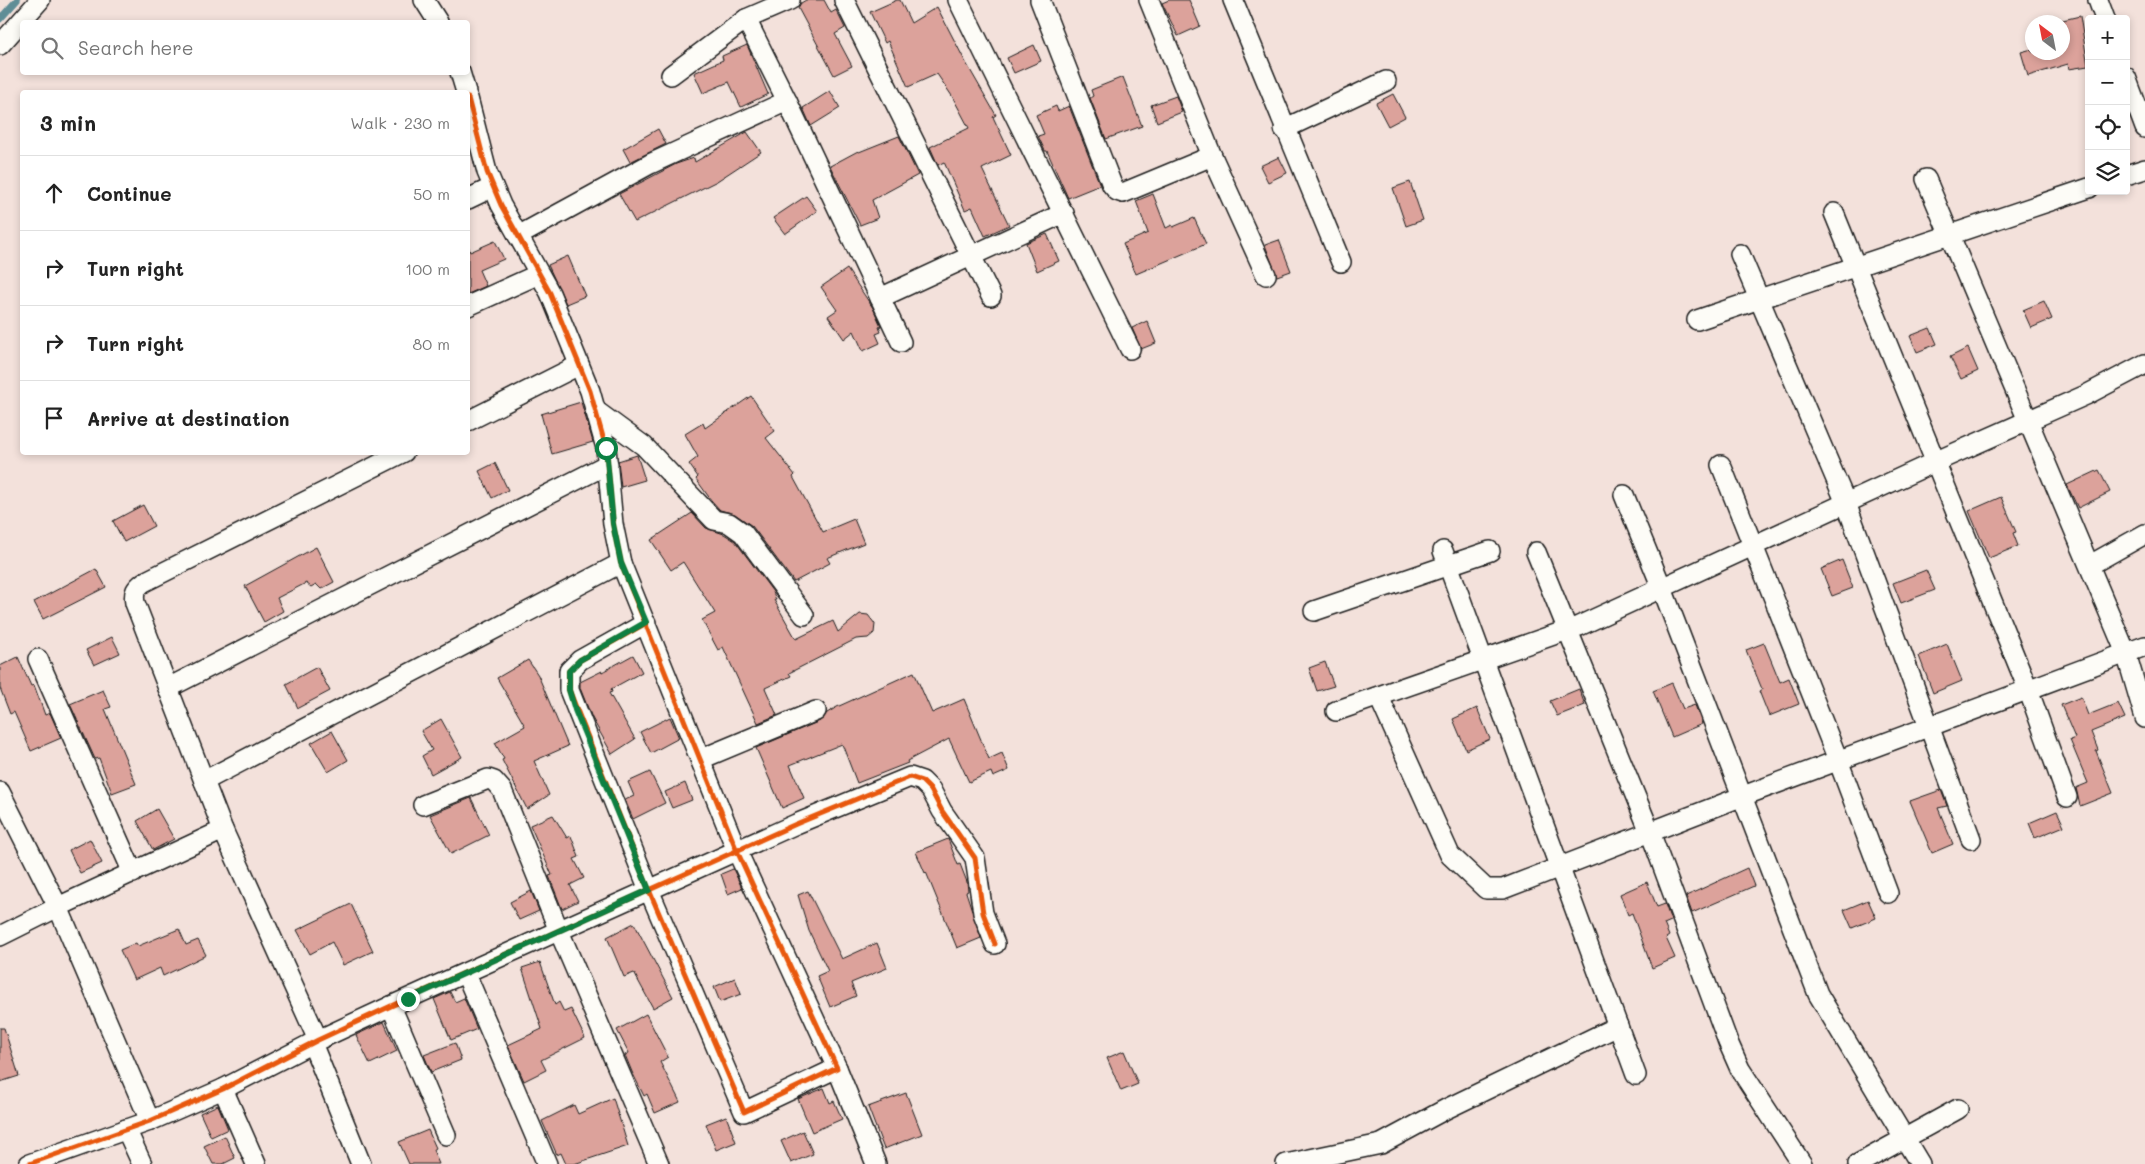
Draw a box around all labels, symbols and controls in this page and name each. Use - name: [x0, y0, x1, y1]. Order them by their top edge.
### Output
- north arrow: [2025, 15, 2070, 60]
- map controls: [2085, 15, 2130, 195]
- button: +: [2085, 15, 2130, 60]
- search box: [20, 20, 470, 75]
- icon: search: [38, 34, 66, 62]
- text: Search here: [78, 35, 194, 60]
- button: −: [2085, 60, 2130, 105]
- button: locate: [2085, 105, 2130, 150]
- text: 3 min: [40, 109, 96, 136]
- text: Walk · 230 m: [350, 112, 450, 133]
- button: layers: [2085, 150, 2130, 195]
- icon: ahead: [40, 179, 68, 207]
- text: Continue: [87, 181, 172, 206]
- text: 50 m: [413, 183, 450, 204]
- icon: right: [40, 254, 68, 282]
- text: Turn right: [87, 256, 184, 281]
- text: 100 m: [405, 258, 450, 279]
- icon: right: [40, 329, 68, 357]
- text: Turn right: [87, 331, 184, 356]
- text: 80 m: [413, 333, 450, 354]
- icon: arrive: [40, 404, 68, 432]
- text: Arrive at destination: [87, 406, 290, 431]
- route start: [595, 437, 618, 460]
- route end: [397, 988, 420, 1011]

